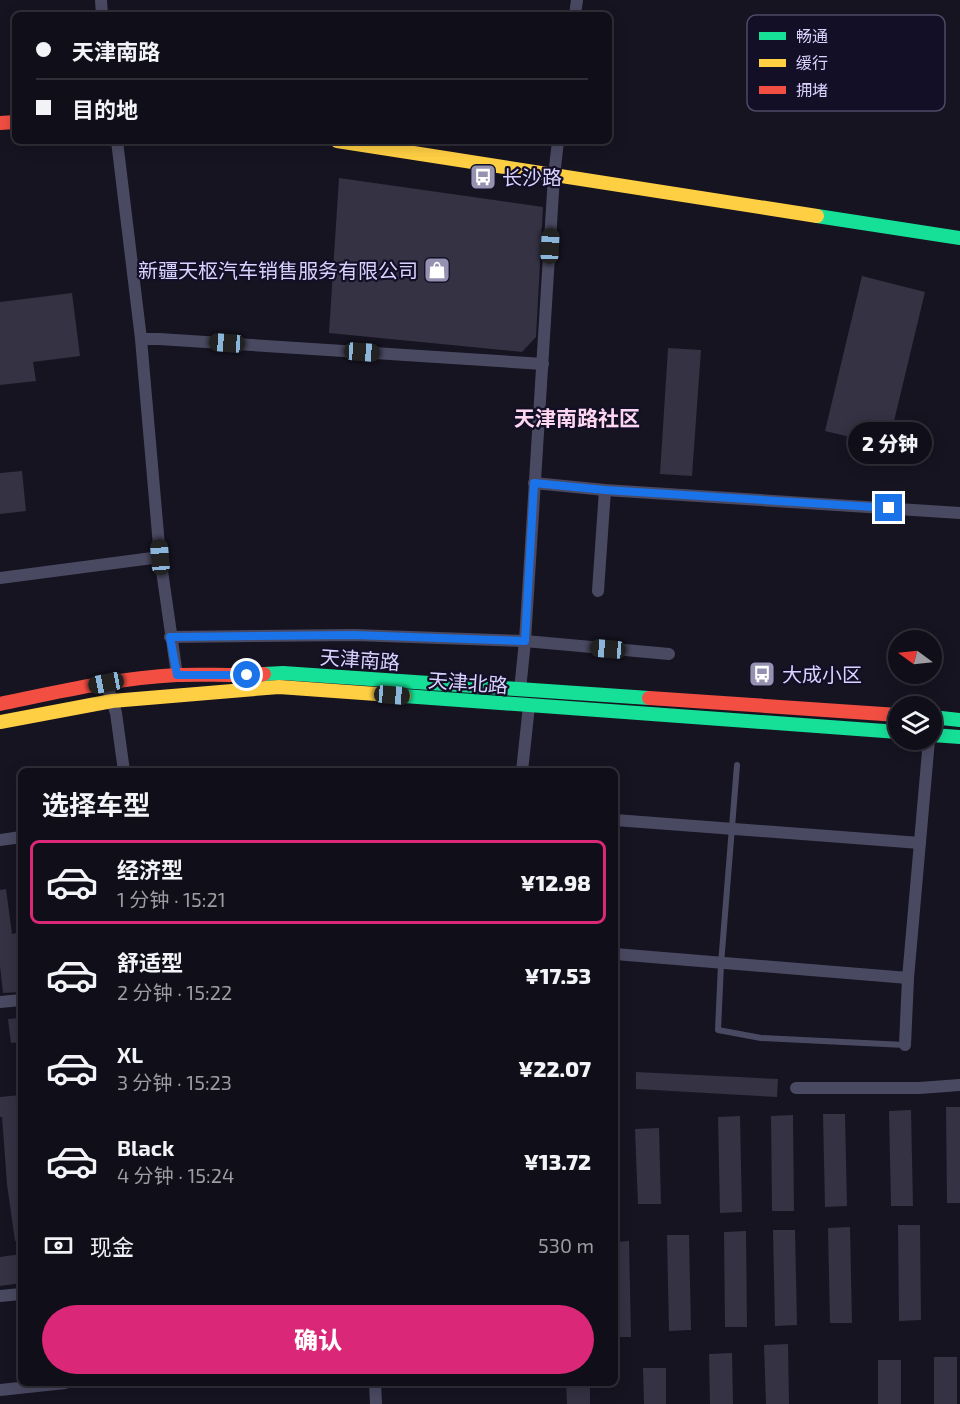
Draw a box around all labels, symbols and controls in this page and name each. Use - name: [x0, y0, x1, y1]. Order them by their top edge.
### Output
- legend: [747, 15, 945, 111]
- text: 畅通: [796, 26, 828, 45]
- text: 天津南路: [72, 38, 160, 64]
- text: 缓行: [796, 53, 828, 72]
- text: 拥堵: [796, 80, 828, 99]
- text: 目的地: [72, 96, 138, 122]
- bus stop icon: 长沙路: [468, 162, 498, 192]
- place label: 长沙路: [502, 165, 562, 189]
- car: [540, 228, 560, 264]
- shop icon: 新疆天枢汽车销售服务有限公司: [422, 255, 452, 285]
- place label: 新疆天枢汽车销售服务有限公司: [138, 258, 418, 282]
- car: [208, 333, 246, 353]
- car: [343, 342, 381, 362]
- district label: 天津南路社区: [514, 405, 640, 430]
- callout: 2 分钟: [847, 421, 931, 463]
- text: 2 分钟: [862, 431, 918, 455]
- route end: [875, 494, 902, 521]
- car: [149, 538, 171, 576]
- north arrow: [888, 630, 942, 684]
- map controls: [888, 630, 942, 750]
- car: [589, 638, 627, 660]
- street label: 天津南路: [319, 644, 401, 674]
- bus stop icon: 大成小区: [747, 659, 777, 689]
- route start: [233, 661, 260, 688]
- place label: 大成小区: [782, 662, 862, 686]
- street label: 天津北路: [427, 667, 509, 697]
- car: [87, 671, 125, 695]
- car: [373, 684, 411, 706]
- button: layers: [888, 696, 942, 750]
- text: 选择车型: [42, 788, 150, 820]
- icon: car: [45, 855, 99, 909]
- text: 经济型: [117, 856, 183, 882]
- text: ¥12.98: [520, 869, 591, 895]
- text: 1 分钟 · 15:21: [117, 887, 226, 911]
- icon: car: [45, 948, 99, 1002]
- text: 舒适型: [117, 949, 183, 975]
- text: ¥17.53: [524, 962, 591, 988]
- text: 2 分钟 · 15:22: [117, 980, 232, 1004]
- icon: car: [45, 1041, 99, 1095]
- text: XL: [117, 1041, 143, 1067]
- text: ¥22.07: [518, 1055, 591, 1081]
- text: 3 分钟 · 15:23: [117, 1070, 232, 1094]
- icon: car: [45, 1134, 99, 1188]
- text: Black: [117, 1134, 174, 1160]
- text: ¥13.72: [524, 1148, 591, 1174]
- text: 4 分钟 · 15:24: [117, 1163, 234, 1187]
- icon: cash: [42, 1229, 75, 1262]
- text: 现金: [90, 1233, 134, 1259]
- text: 530 m: [538, 1233, 594, 1257]
- button: 确认: [42, 1305, 594, 1374]

